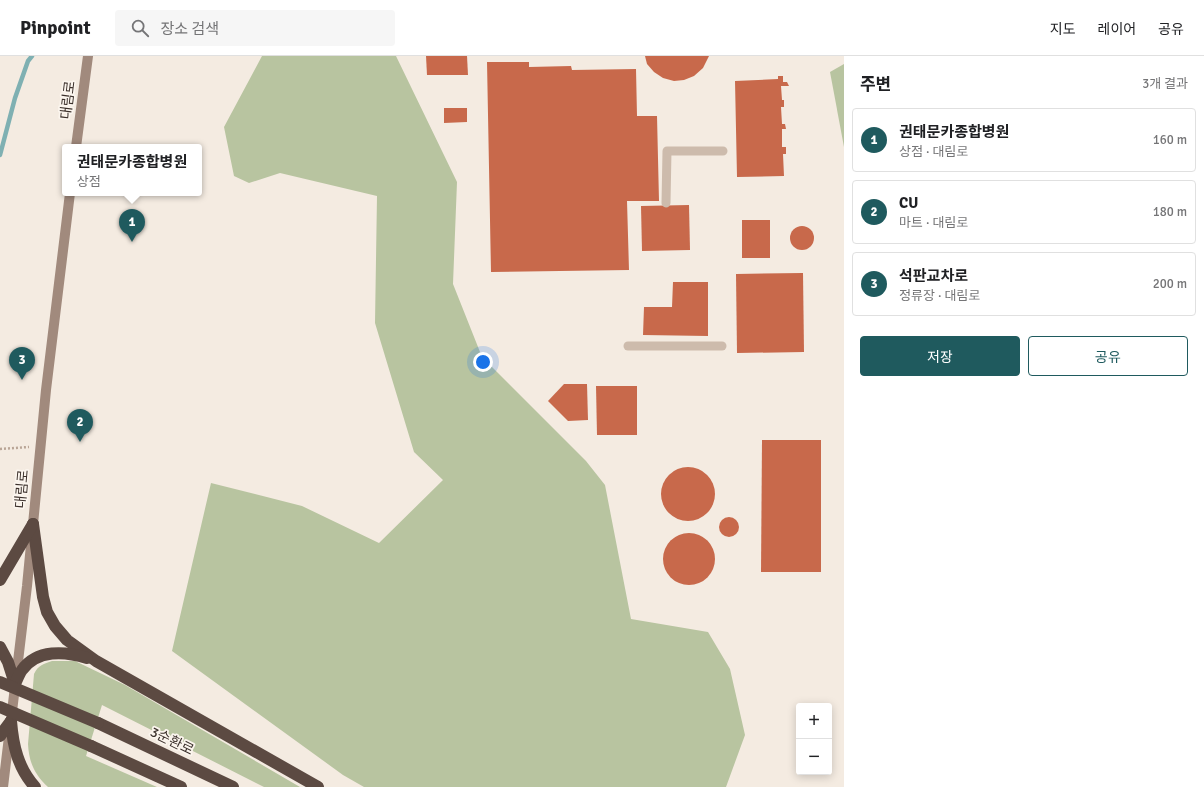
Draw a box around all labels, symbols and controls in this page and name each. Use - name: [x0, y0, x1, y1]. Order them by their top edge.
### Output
- search box: [115, 10, 395, 46]
- text: Pinpoint: [20, 16, 91, 40]
- icon: search: [129, 17, 151, 39]
- text: 장소 검색: [161, 20, 219, 38]
- text: 지도: [1050, 21, 1076, 38]
- text: 레이어: [1098, 21, 1136, 38]
- text: 공유: [1158, 21, 1184, 38]
- text: 주변: [860, 74, 891, 95]
- text: 3개 결과: [1142, 76, 1188, 92]
- street label: 대림로: [57, 80, 79, 120]
- text: 권태문카종합병원: [899, 123, 1009, 141]
- text: 1: [870, 132, 878, 148]
- text: 160 m: [1153, 132, 1187, 148]
- popup: [62, 144, 202, 196]
- text: 상점 · 대림로: [899, 144, 968, 160]
- text: 권태문카종합병원: [77, 153, 187, 171]
- text: 상점: [77, 174, 101, 190]
- text: CU: [899, 194, 918, 212]
- text: 2: [870, 204, 878, 220]
- text: 180 m: [1153, 204, 1187, 220]
- pin: 1: [119, 209, 145, 242]
- text: 마트 · 대림로: [899, 215, 968, 231]
- text: 석판교차로: [899, 267, 968, 285]
- text: 3: [870, 276, 878, 292]
- text: 200 m: [1153, 276, 1187, 292]
- text: 정류장 · 대림로: [899, 288, 980, 304]
- button: 저장: [860, 336, 1020, 376]
- button: 공유: [1028, 336, 1188, 376]
- pin: 3: [9, 347, 35, 380]
- your location: [473, 352, 493, 372]
- pin: 2: [67, 409, 93, 442]
- street label: 대림로: [12, 469, 32, 509]
- map controls: [796, 703, 832, 775]
- button: +: [796, 703, 832, 739]
- street label: 3순환로: [148, 723, 197, 759]
- button: −: [796, 739, 832, 775]

